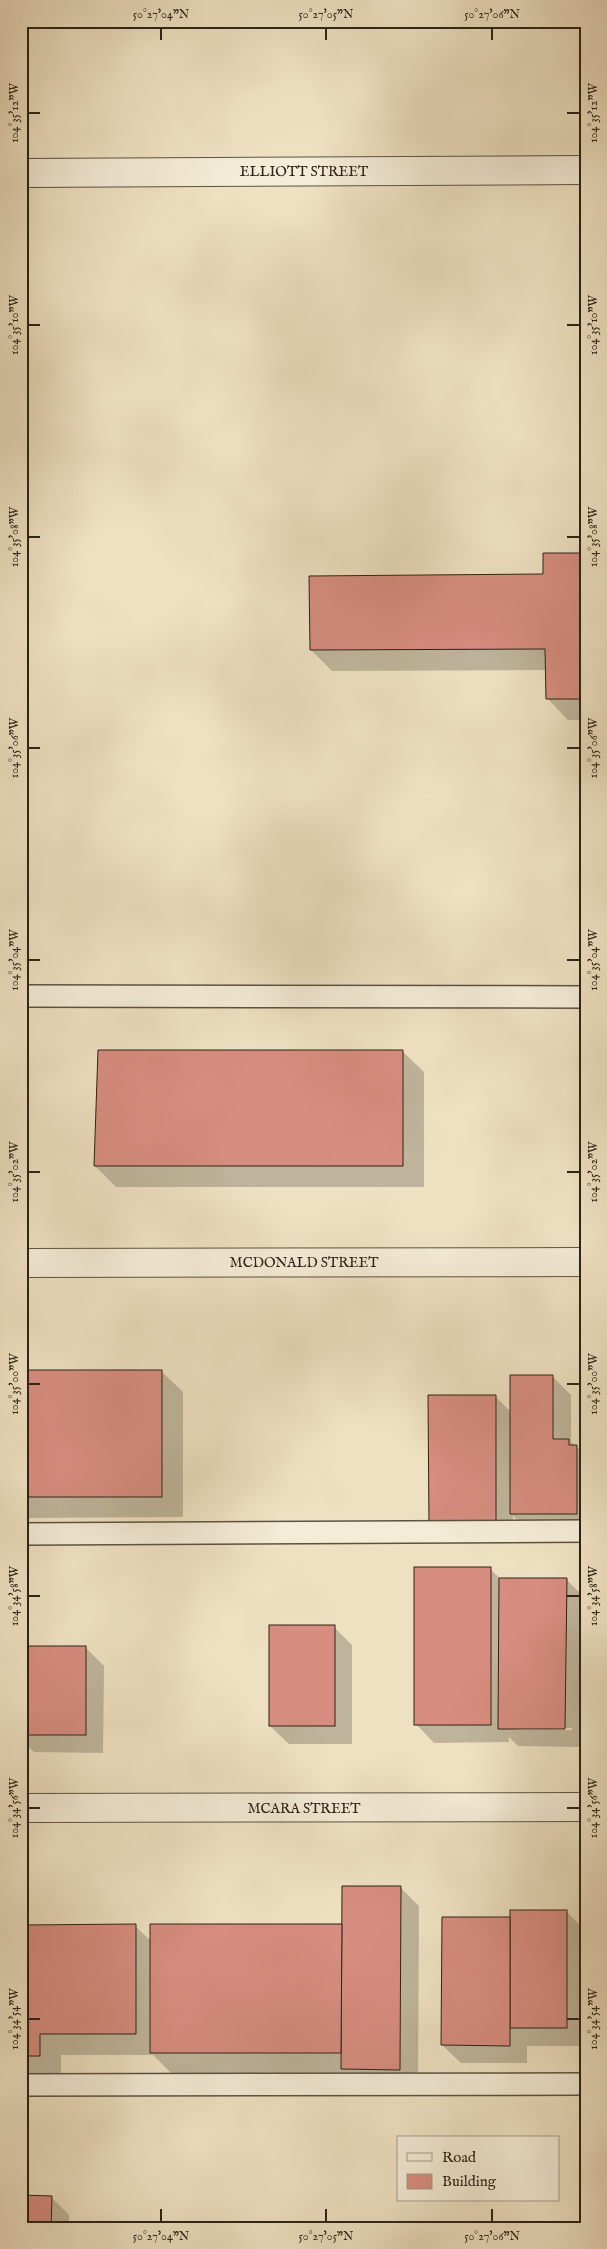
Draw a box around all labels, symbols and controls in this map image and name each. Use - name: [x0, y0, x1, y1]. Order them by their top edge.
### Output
- text: 50°27'04"N: [133, 7, 190, 22]
- text: 50°27'05"N: [298, 7, 354, 22]
- text: 50°27'06"N: [464, 7, 520, 22]
- text: 104°35'12"W: [7, 83, 22, 143]
- text: 104°35'12"W: [586, 83, 601, 143]
- street label: ELLIOTT STREET: [240, 163, 369, 181]
- text: 104°35'10"W: [7, 295, 22, 355]
- text: 104°35'10"W: [586, 295, 601, 355]
- text: 104°35'08"W: [7, 506, 22, 567]
- text: 104°35'08"W: [586, 506, 601, 567]
- text: 104°35'06"W: [7, 717, 22, 778]
- text: 104°35'06"W: [586, 717, 601, 778]
- text: 104°35'04"W: [7, 929, 22, 991]
- text: 104°35'04"W: [586, 929, 601, 991]
- text: 104°35'02"W: [7, 1141, 22, 1203]
- text: 104°35'02"W: [586, 1141, 601, 1203]
- street label: MCDONALD STREET: [230, 1254, 379, 1272]
- text: 104°35'00"W: [7, 1353, 22, 1415]
- text: 104°35'00"W: [586, 1353, 601, 1415]
- text: 104°34'58"W: [7, 1565, 22, 1626]
- text: 104°34'58"W: [586, 1565, 601, 1626]
- text: 104°34'56"W: [7, 1777, 22, 1838]
- text: 104°34'56"W: [586, 1777, 601, 1838]
- street label: MCARA STREET: [247, 1800, 361, 1818]
- text: 104°34'54"W: [7, 1988, 22, 2050]
- text: 104°34'54"W: [586, 1988, 601, 2050]
- legend: [397, 2136, 560, 2202]
- text: Road: [442, 2148, 477, 2167]
- text: Building: [442, 2172, 497, 2191]
- text: 50°27'04"N: [133, 2229, 190, 2244]
- text: 50°27'05"N: [298, 2229, 354, 2244]
- text: 50°27'06"N: [464, 2229, 520, 2244]

